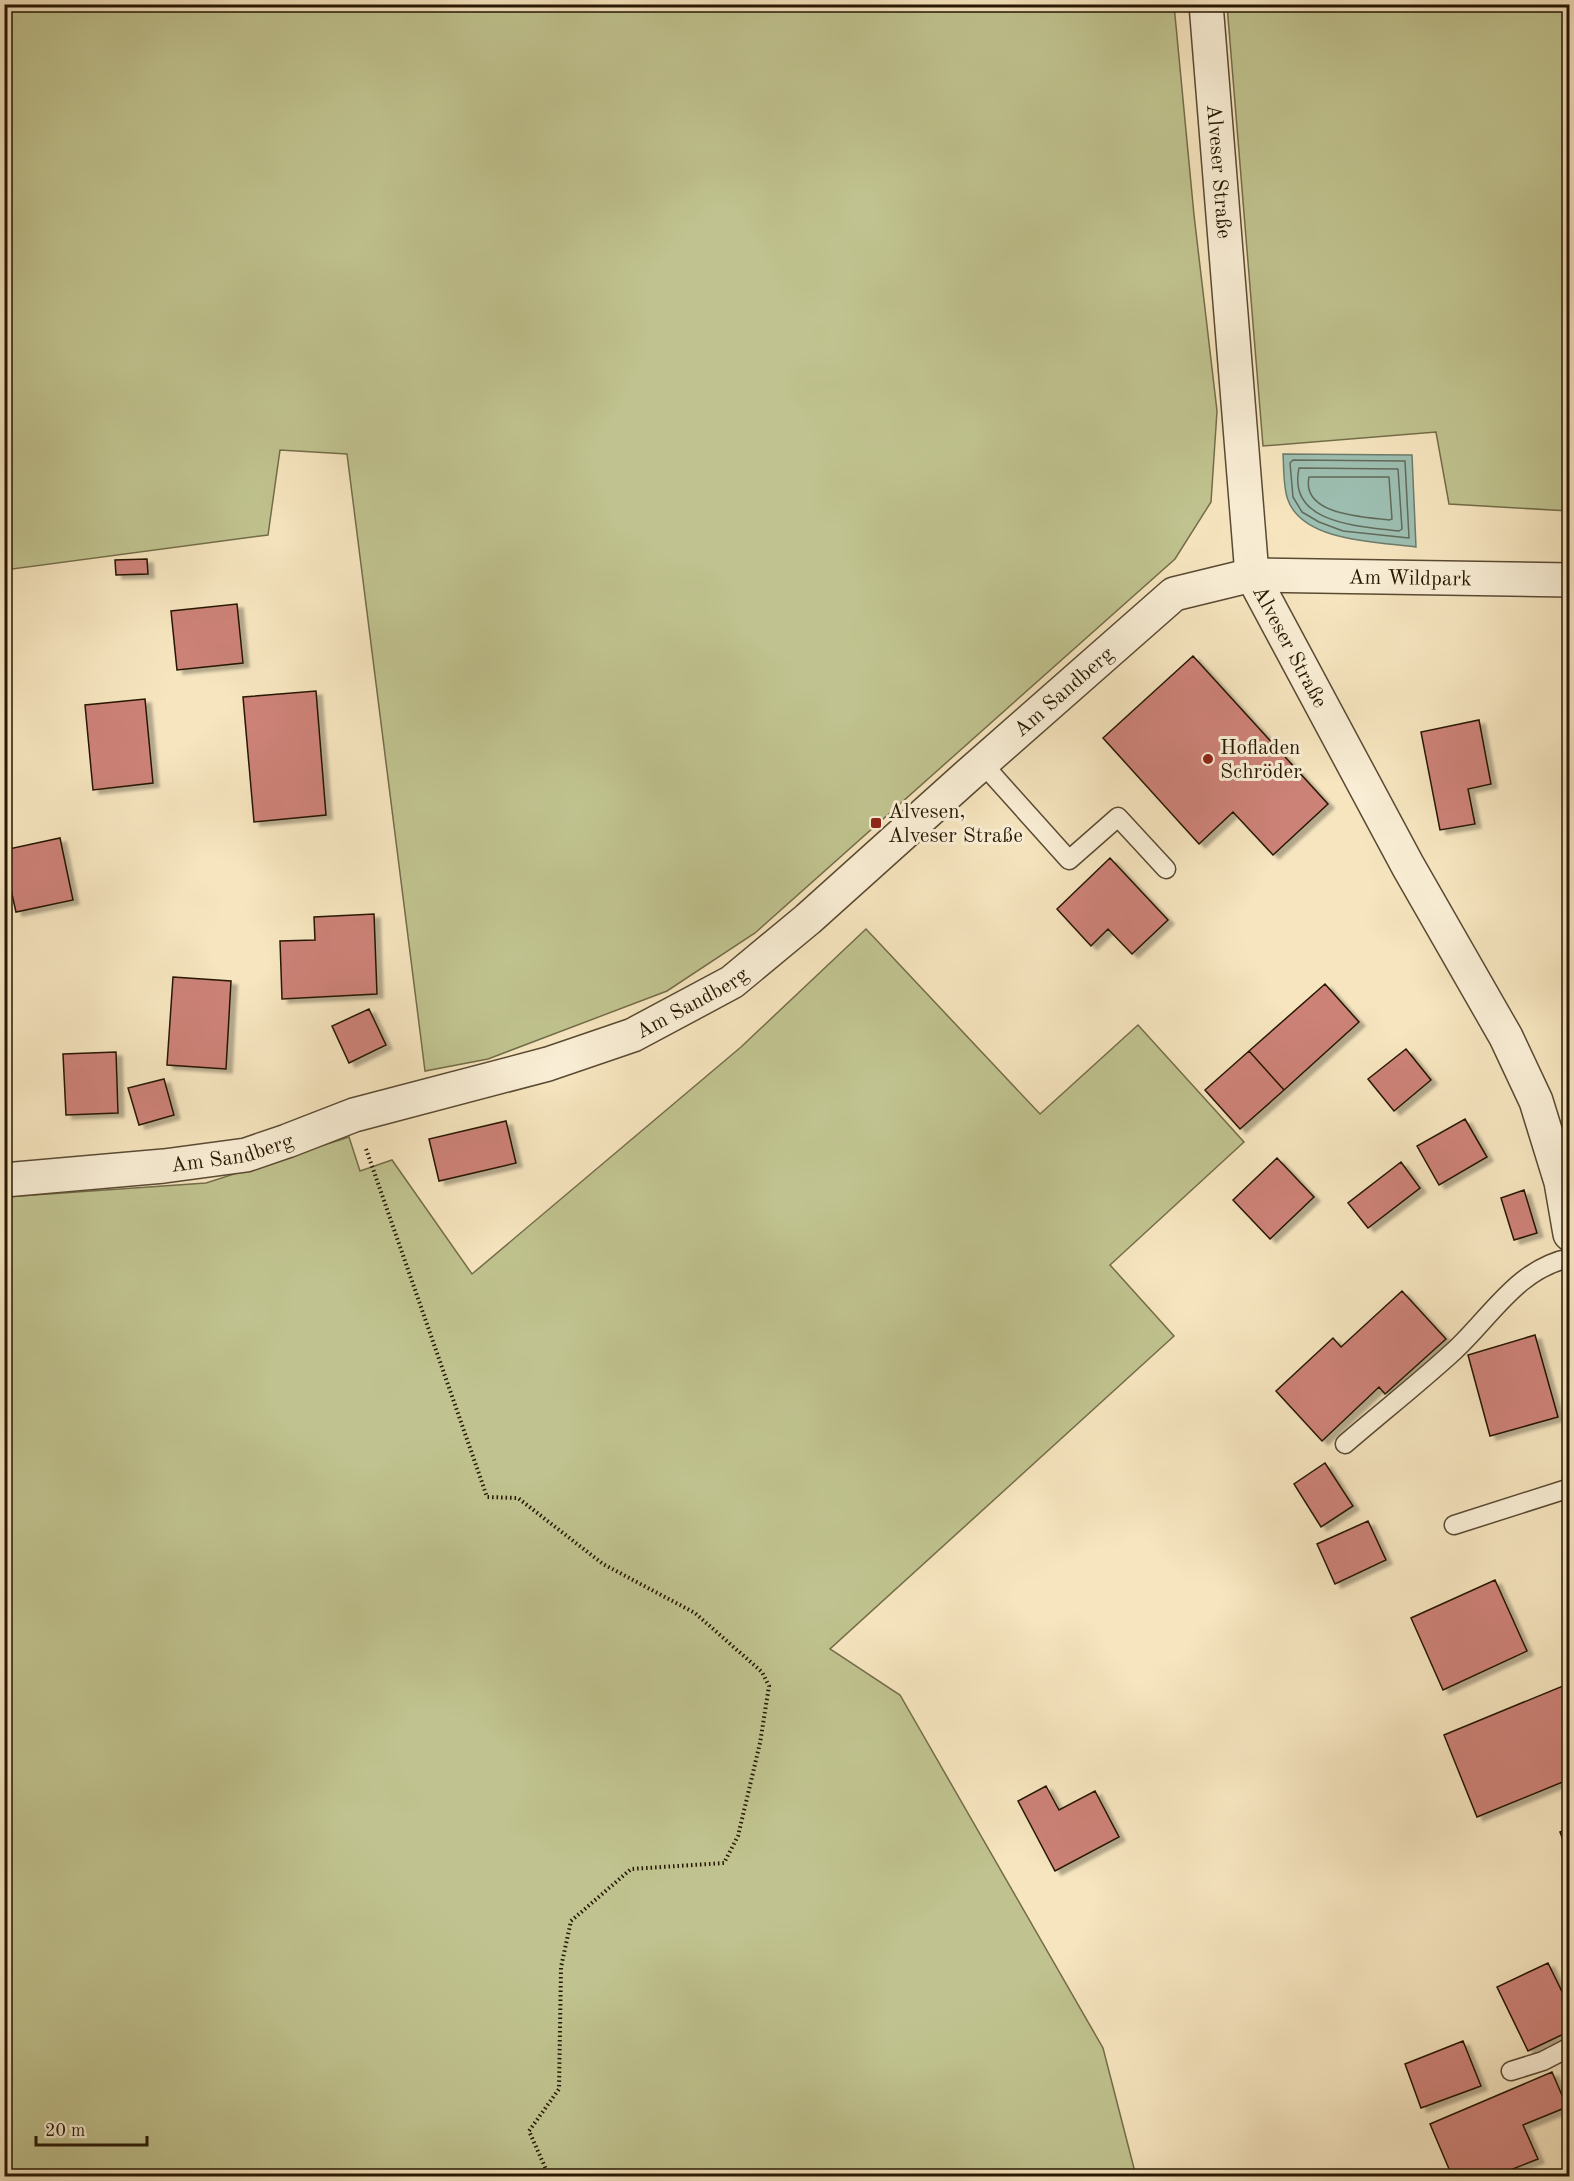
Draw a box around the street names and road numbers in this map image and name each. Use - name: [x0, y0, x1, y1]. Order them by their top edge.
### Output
- street label: Alveser Straße: [1202, 103, 1234, 240]
- street label: Am Wildpark: [1348, 568, 1472, 590]
- street label: Alveser Straße: [1248, 583, 1330, 712]
- street label: Am Sandberg: [1011, 643, 1119, 742]
- street label: Am Sandberg: [633, 964, 753, 1043]
- street label: Am Sandberg: [170, 1130, 297, 1177]

